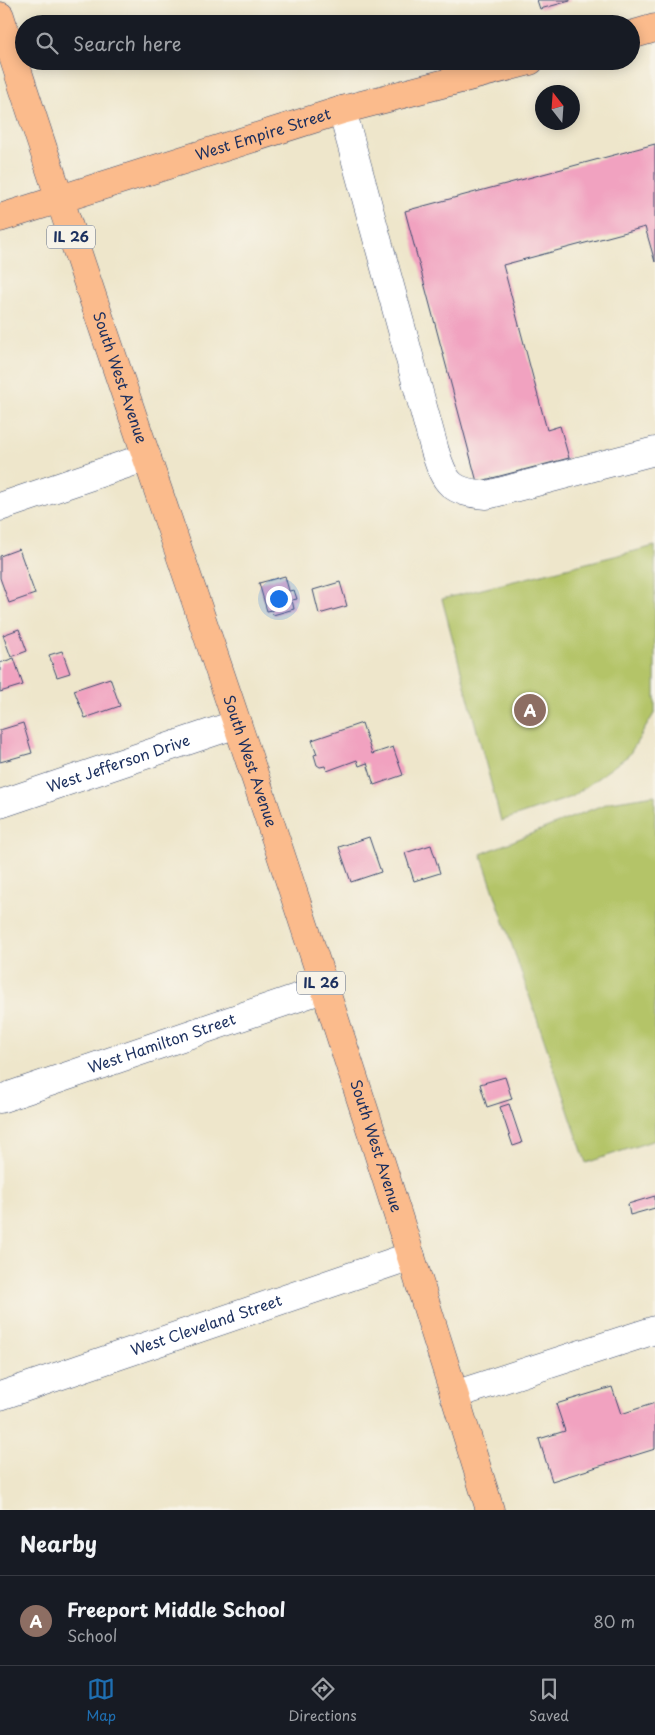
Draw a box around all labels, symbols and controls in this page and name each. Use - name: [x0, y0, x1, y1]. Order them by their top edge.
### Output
- search box: [15, 15, 640, 70]
- icon: search: [33, 29, 61, 57]
- text: Search here: [73, 29, 182, 57]
- north arrow: [535, 85, 580, 130]
- street label: West Empire Street: [192, 101, 333, 166]
- road number: IL 26: [47, 226, 95, 248]
- street label: South West Avenue: [88, 308, 154, 446]
- your location: [266, 586, 292, 612]
- pin: A: [514, 691, 546, 729]
- street label: South West Avenue: [218, 692, 284, 830]
- street label: West Jefferson Drive: [43, 728, 193, 797]
- road number: IL 26: [297, 971, 345, 994]
- street label: West Hamilton Street: [84, 1007, 238, 1078]
- street label: South West Avenue: [345, 1076, 409, 1215]
- street label: West Cleveland Street: [127, 1288, 285, 1361]
- text: Nearby: [20, 1527, 97, 1559]
- text: Freeport Middle School: [67, 1595, 285, 1623]
- text: A: [30, 1609, 42, 1633]
- text: 80 m: [593, 1609, 635, 1633]
- text: School: [67, 1623, 117, 1647]
- tab: Map: [86, 1675, 116, 1726]
- tab: Directions: [289, 1675, 357, 1726]
- tab: Saved: [529, 1675, 569, 1726]

